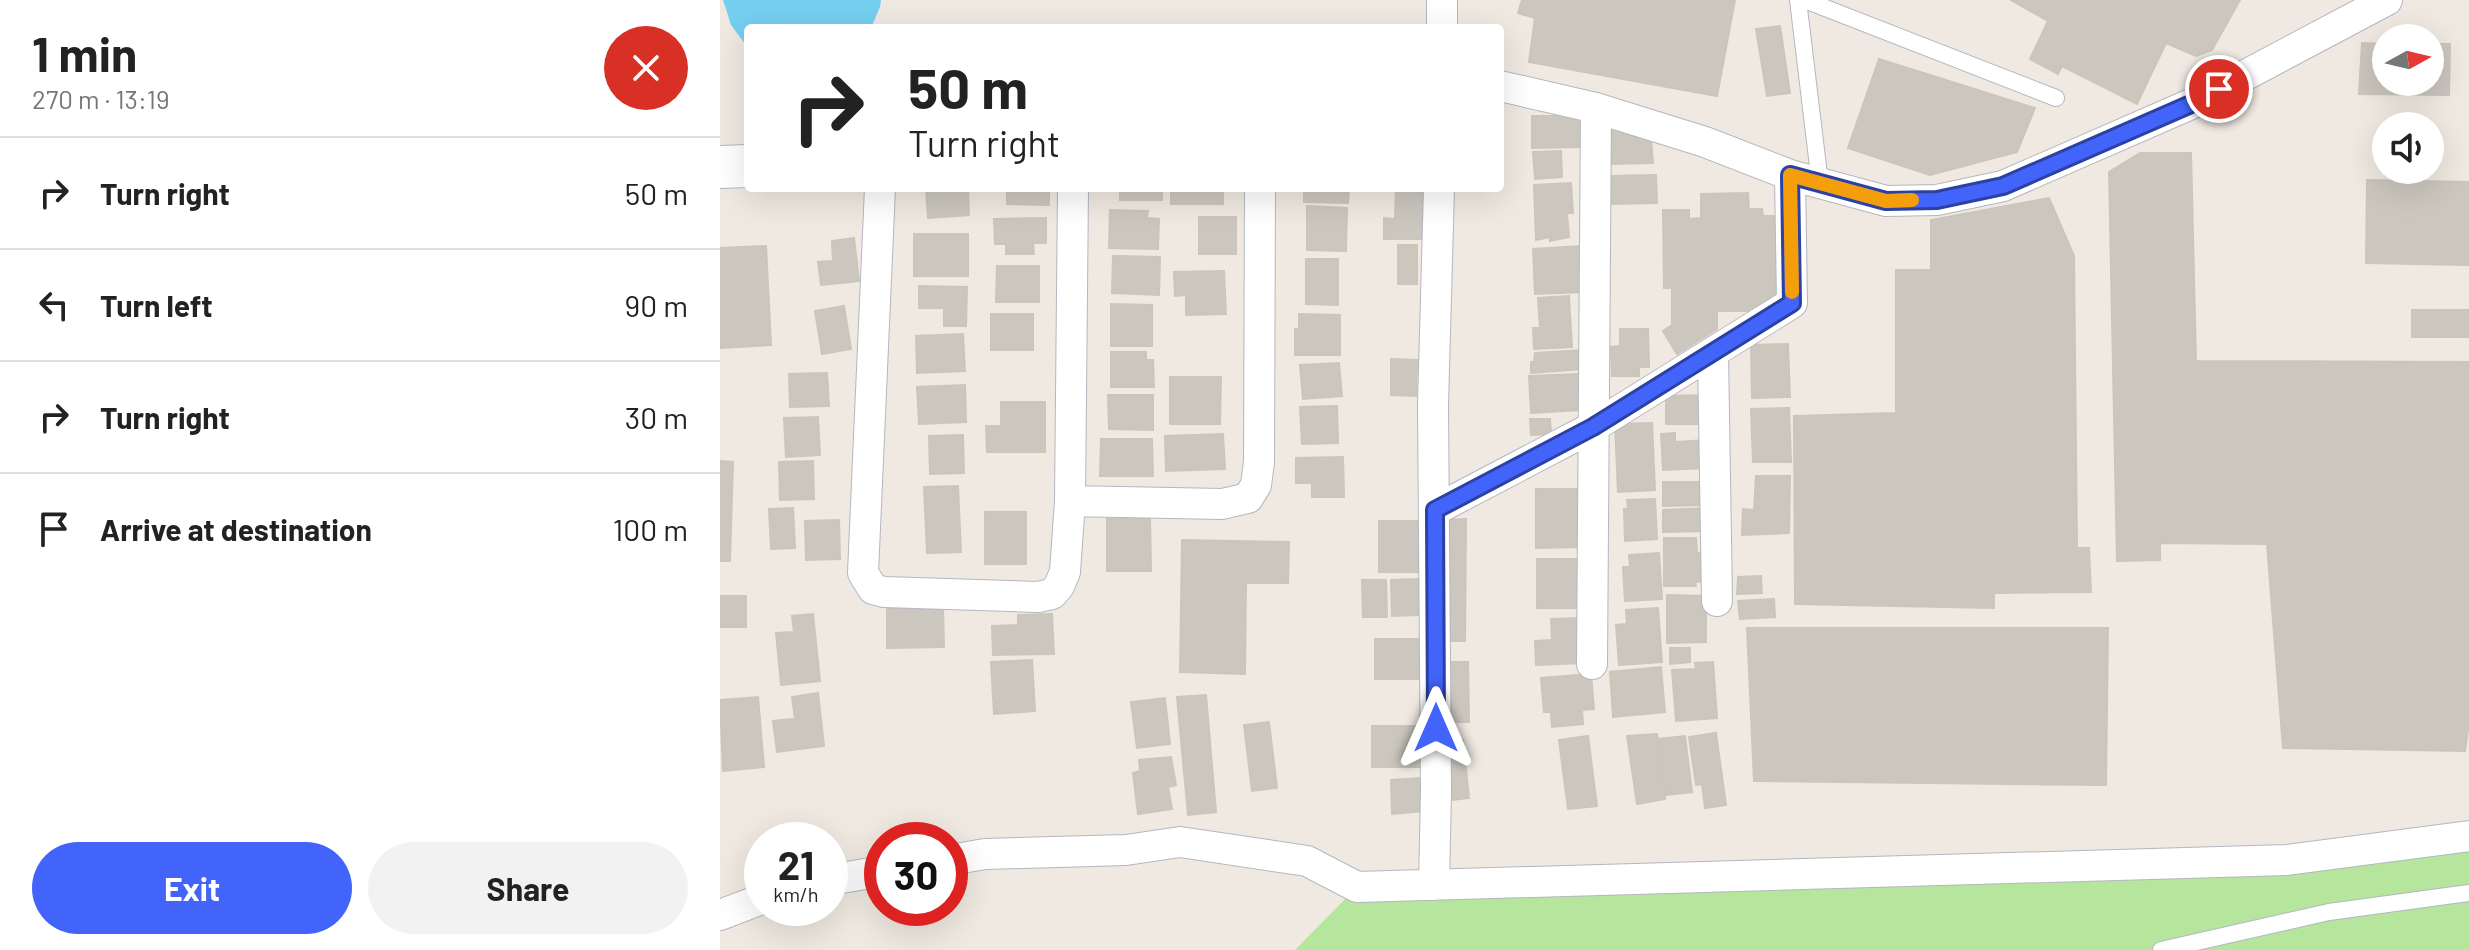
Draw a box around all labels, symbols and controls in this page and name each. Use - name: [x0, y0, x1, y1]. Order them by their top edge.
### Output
- text: 1 min: [32, 24, 137, 82]
- north arrow: [2372, 24, 2444, 96]
- map controls: [2372, 24, 2444, 184]
- button: close: [604, 26, 688, 110]
- text: 50 m: [908, 53, 1028, 120]
- pin: [2185, 55, 2253, 123]
- icon: right: [776, 56, 880, 160]
- icon: arrive: [2197, 67, 2241, 111]
- text: 270 m · 13:19: [32, 83, 169, 114]
- button: sound: [2372, 112, 2444, 184]
- text: Turn right: [908, 121, 1060, 164]
- icon: right: [32, 171, 76, 215]
- text: Turn right: [100, 175, 230, 211]
- text: 50 m: [625, 175, 688, 211]
- icon: left: [32, 283, 76, 327]
- text: Turn left: [100, 287, 213, 323]
- text: 90 m: [625, 287, 688, 323]
- icon: right: [32, 395, 76, 439]
- text: Turn right: [100, 399, 230, 435]
- text: 30 m: [625, 399, 688, 435]
- icon: arrive: [32, 507, 76, 551]
- text: Arrive at destination: [100, 511, 372, 547]
- text: 100 m: [613, 511, 688, 547]
- position arrow: [1394, 686, 1478, 770]
- speed limit sign: 30: [864, 822, 968, 926]
- text: 21: [778, 840, 814, 888]
- button: Exit: [32, 842, 352, 934]
- button: Share: [368, 842, 688, 934]
- text: km/h: [773, 882, 819, 906]

